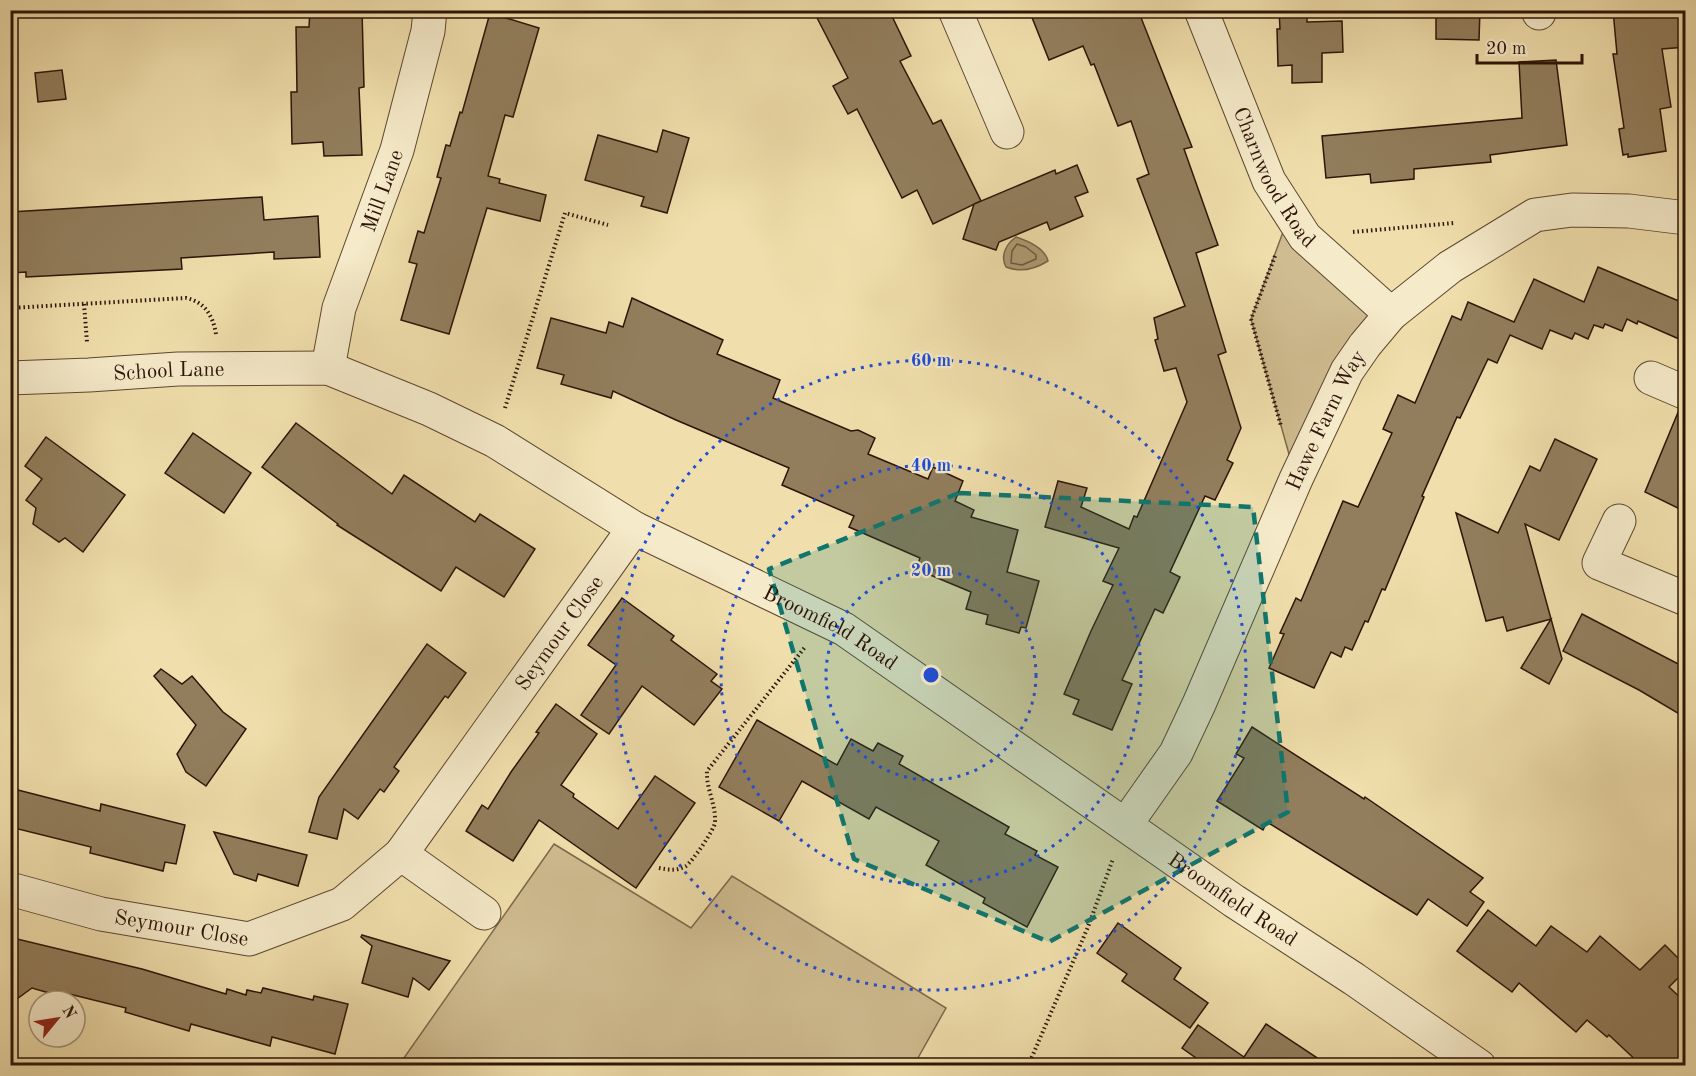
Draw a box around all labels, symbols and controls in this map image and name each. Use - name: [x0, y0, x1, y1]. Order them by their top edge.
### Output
- scale bar: [1477, 27, 1582, 65]
- text: 20 m: [1486, 40, 1526, 58]
- street label: Charnwood Road: [1229, 104, 1319, 253]
- street label: Mill Lane: [359, 147, 408, 235]
- street label: Hawe Farm Way: [1283, 347, 1370, 494]
- text: 60 m: [911, 352, 951, 370]
- street label: School Lane: [113, 360, 225, 385]
- text: 40 m: [911, 457, 951, 475]
- text: 20 m: [911, 562, 951, 580]
- street label: Seymour Close: [512, 572, 608, 695]
- street label: Broomfield Road: [759, 583, 901, 675]
- centre of rings: [921, 665, 941, 685]
- street label: Broomfield Road: [1164, 849, 1300, 951]
- street label: Seymour Close: [113, 907, 250, 951]
- north arrow: [27, 989, 87, 1049]
- text: N: [58, 1003, 79, 1022]

